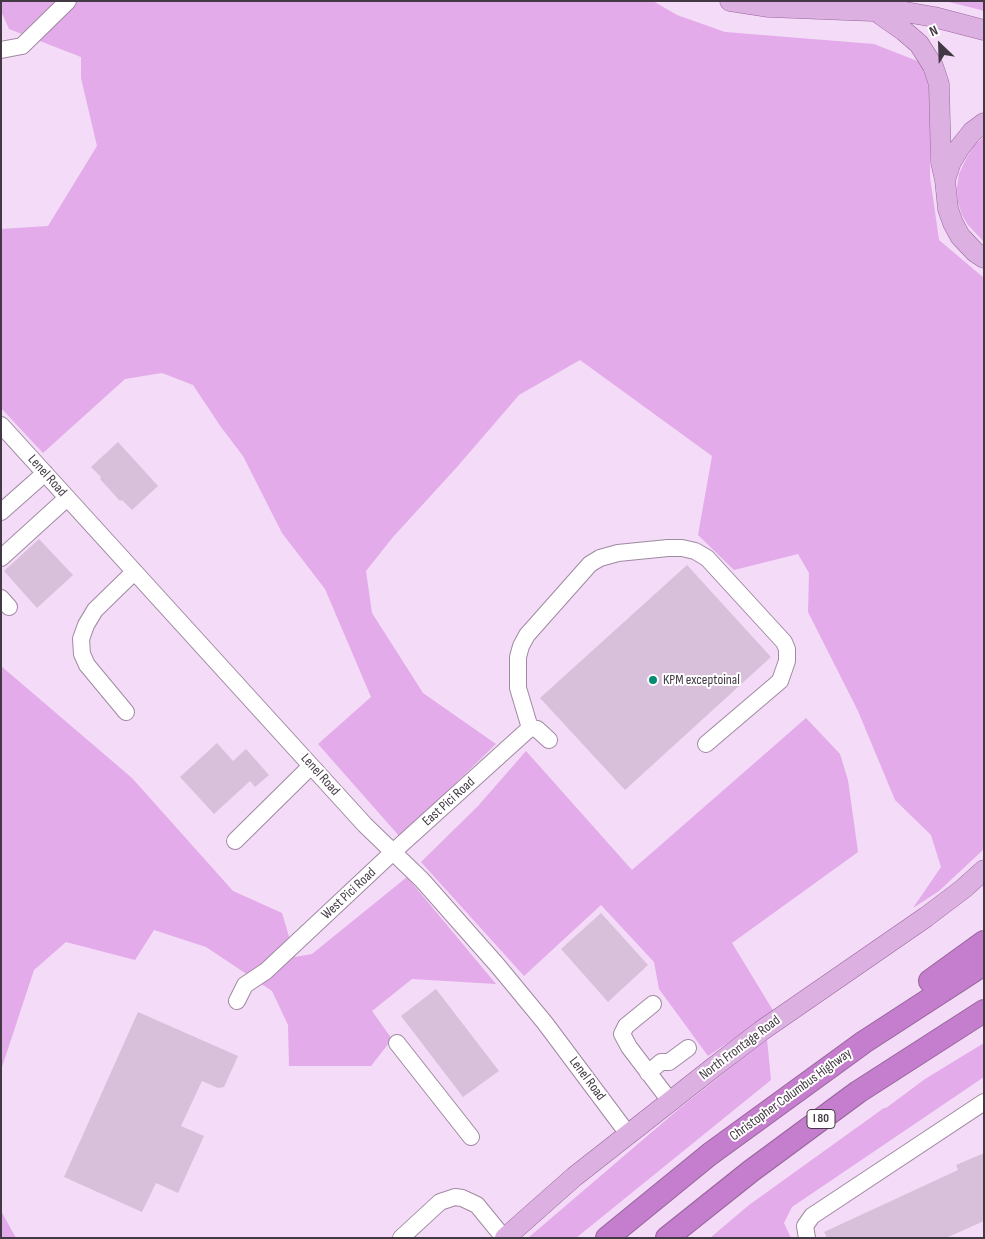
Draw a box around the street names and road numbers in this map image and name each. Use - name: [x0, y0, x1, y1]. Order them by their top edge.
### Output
- street label: Lenel Road: [24, 452, 70, 500]
- street label: Lenel Road: [297, 751, 343, 799]
- street label: East Pici Road: [419, 774, 479, 830]
- street label: West Pici Road: [318, 865, 380, 923]
- street label: North Frontage Road: [696, 1012, 784, 1084]
- street label: Christopher Columbus Highway: [727, 1045, 855, 1145]
- street label: Lenel Road: [565, 1054, 609, 1104]
- road number: I 80: [807, 1110, 835, 1128]

